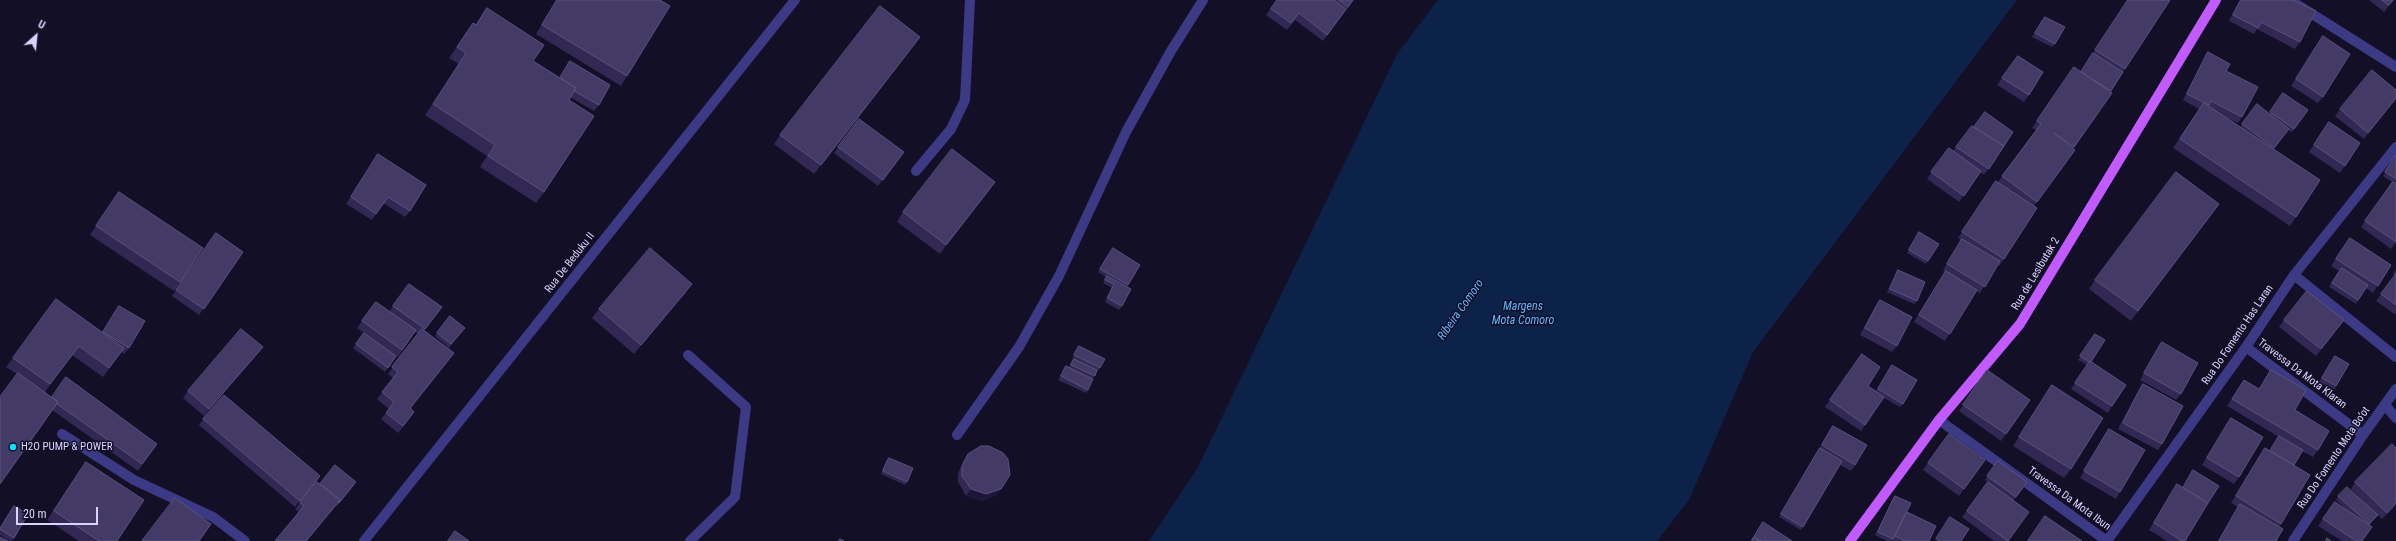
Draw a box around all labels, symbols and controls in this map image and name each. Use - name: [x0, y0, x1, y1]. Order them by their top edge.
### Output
- north arrow: [16, 16, 56, 56]
- text: U: [36, 18, 47, 32]
- street label: Rua De Beduku II: [542, 230, 598, 296]
- street label: Rua de Lesibutak 2: [2009, 235, 2063, 313]
- water label: Ribeira Comoro: [1435, 277, 1487, 343]
- street label: Rua Do Fomento Has Laran: [2200, 282, 2276, 388]
- water label: Margens Mota Comoro: [1492, 300, 1554, 328]
- street label: Travessa Da Mota Klaran: [2255, 336, 2349, 412]
- street label: Rua Do Fomento Mota Bo’ot: [2295, 405, 2373, 511]
- place label: H2O PUMP & POWER: [21, 440, 112, 454]
- marker: H2O PUMP & POWER: [8, 442, 18, 452]
- street label: Travessa Da Mota Ibun: [2025, 465, 2113, 533]
- scale bar: [18, 499, 100, 525]
- text: 20 m: [23, 507, 47, 521]

